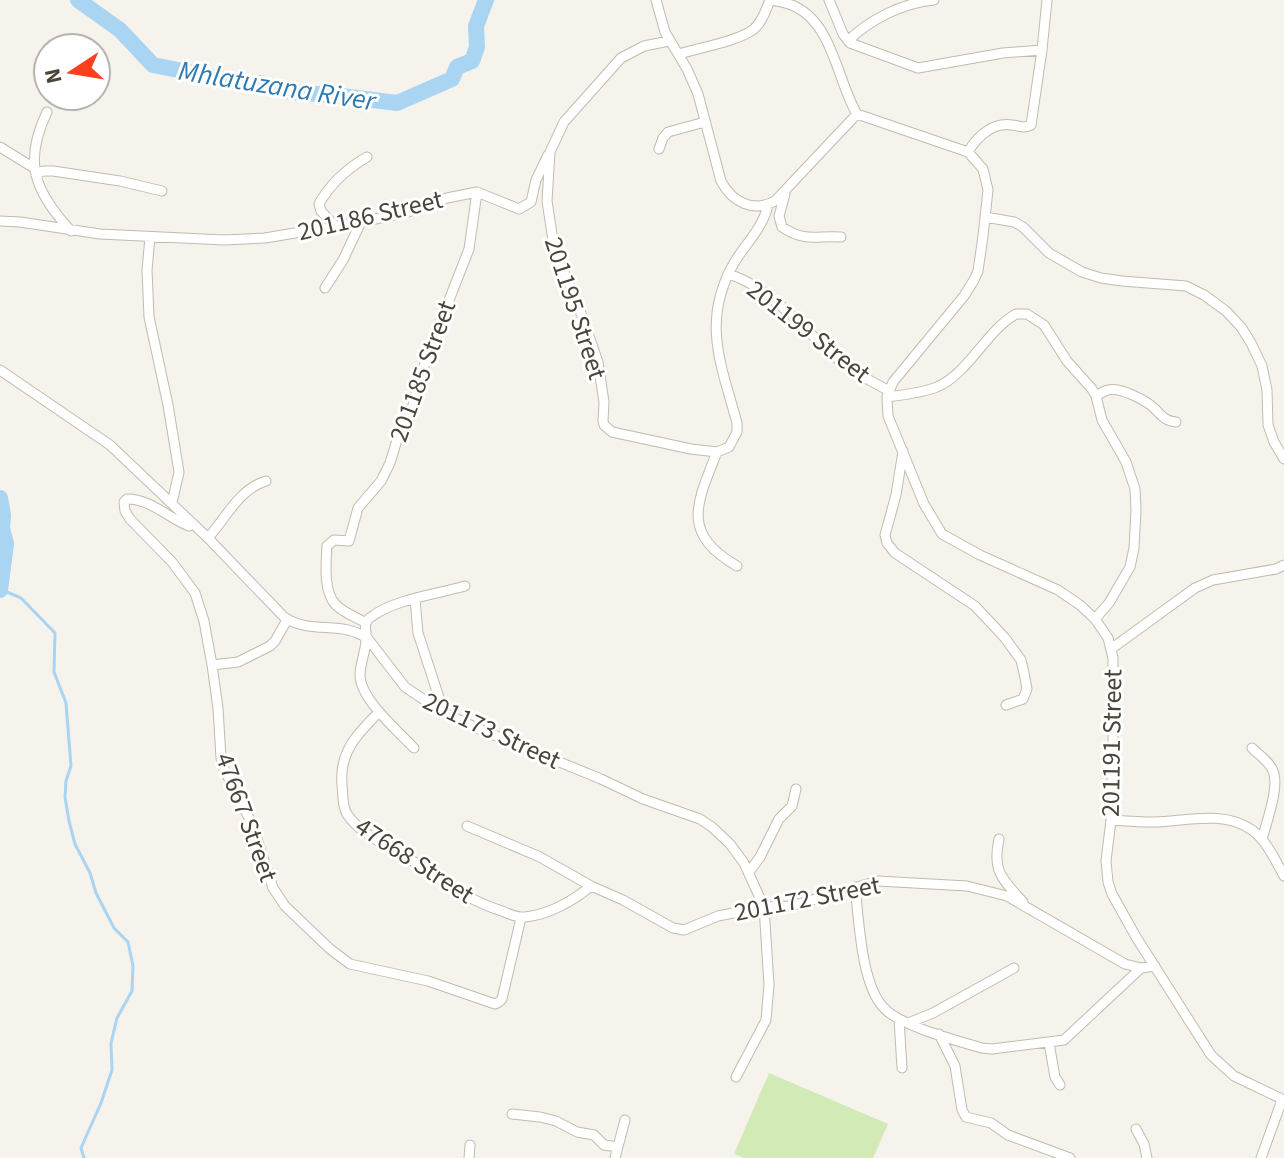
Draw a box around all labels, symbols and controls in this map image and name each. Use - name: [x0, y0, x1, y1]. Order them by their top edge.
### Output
- north arrow: [32, 32, 112, 112]
- water label: Mhlatuzana River: [175, 51, 380, 122]
- text: N: [36, 65, 71, 86]
- street label: 201186 Street: [294, 181, 447, 250]
- street label: 201195 Street: [535, 232, 616, 384]
- street label: 201199 Street: [739, 271, 879, 392]
- street label: 201185 Street: [380, 295, 465, 447]
- street label: 201191 Street: [1092, 669, 1131, 817]
- street label: 201173 Street: [417, 682, 567, 779]
- street label: 47667 Street: [206, 747, 287, 887]
- street label: 47668 Street: [348, 808, 482, 913]
- street label: 201172 Street: [731, 866, 883, 931]

